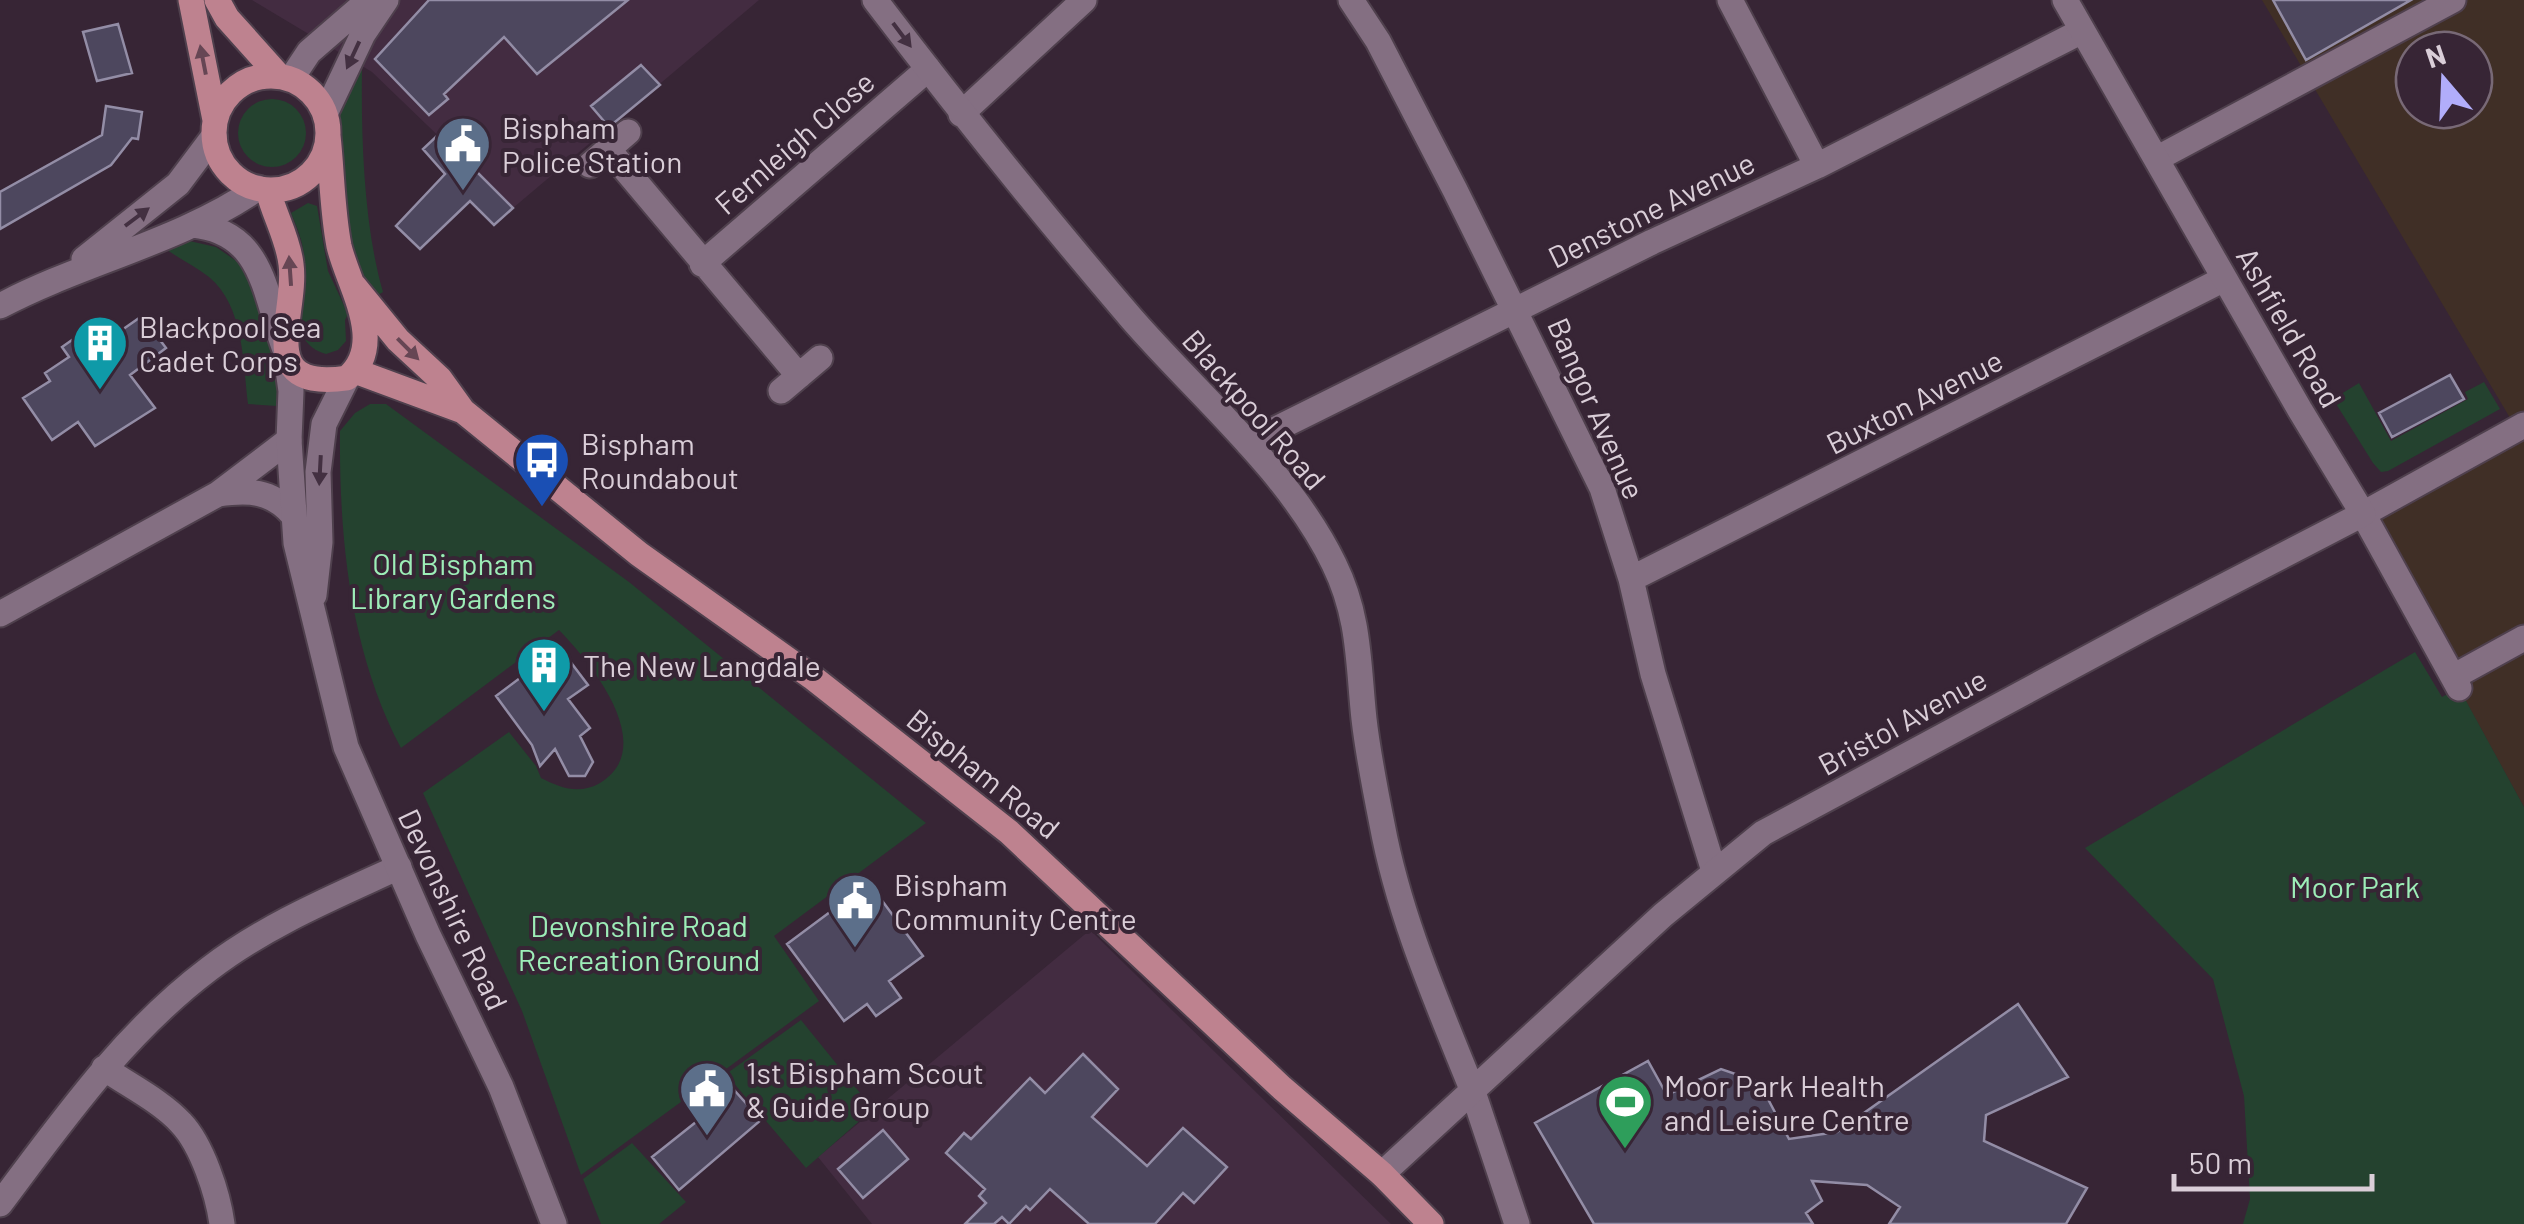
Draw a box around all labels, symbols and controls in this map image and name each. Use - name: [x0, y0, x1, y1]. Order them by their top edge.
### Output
- one-way arrow: [891, 21, 912, 47]
- north arrow: [2394, 30, 2494, 130]
- text: N: [2421, 36, 2450, 75]
- one-way arrow: [344, 41, 361, 70]
- one-way arrow: [195, 44, 211, 75]
- street label: Fernleigh Close: [707, 63, 881, 221]
- place label: Bispham Police Station: [502, 109, 682, 179]
- public building icon: Bispham Police Station: [433, 114, 493, 193]
- street label: Denstone Avenue: [1542, 143, 1760, 275]
- one-way arrow: [124, 207, 150, 228]
- street label: Ashfield Road: [2230, 241, 2350, 413]
- one-way arrow: [282, 255, 298, 286]
- place label: Blackpool Sea Cadet Corps: [139, 308, 321, 378]
- street label: Bangor Avenue: [1541, 312, 1653, 504]
- building icon: Blackpool Sea Cadet Corps: [70, 313, 130, 392]
- street label: Blackpool Road: [1176, 322, 1334, 496]
- one-way arrow: [395, 337, 419, 361]
- street label: Buxton Avenue: [1820, 341, 2008, 461]
- place label: Bispham Roundabout: [581, 425, 739, 495]
- bus stop icon: Bispham Roundabout: [512, 430, 572, 509]
- one-way arrow: [312, 455, 328, 486]
- park label: Old Bispham Library Gardens: [350, 545, 556, 615]
- building icon: The New Langdale: [514, 635, 574, 714]
- place label: The New Langdale: [583, 647, 821, 683]
- street label: Bristol Avenue: [1812, 660, 1992, 782]
- street label: Bispham Road: [900, 700, 1068, 846]
- street label: Devonshire Road: [392, 803, 516, 1015]
- place label: Bispham Community Centre: [894, 866, 1137, 936]
- park label: Moor Park: [2290, 868, 2420, 904]
- public building icon: Bispham Community Centre: [825, 871, 885, 950]
- park label: Devonshire Road Recreation Ground: [518, 907, 760, 977]
- place label: 1st Bispham Scout & Guide Group: [746, 1054, 984, 1124]
- public building icon: 1st Bispham Scout & Guide Group: [677, 1059, 737, 1138]
- place label: Moor Park Health and Leisure Centre: [1664, 1067, 1910, 1137]
- sports icon: Moor Park Health and Leisure Centre: [1595, 1072, 1655, 1151]
- scale bar: [2174, 1129, 2372, 1191]
- text: 50 m: [2189, 1144, 2252, 1180]

